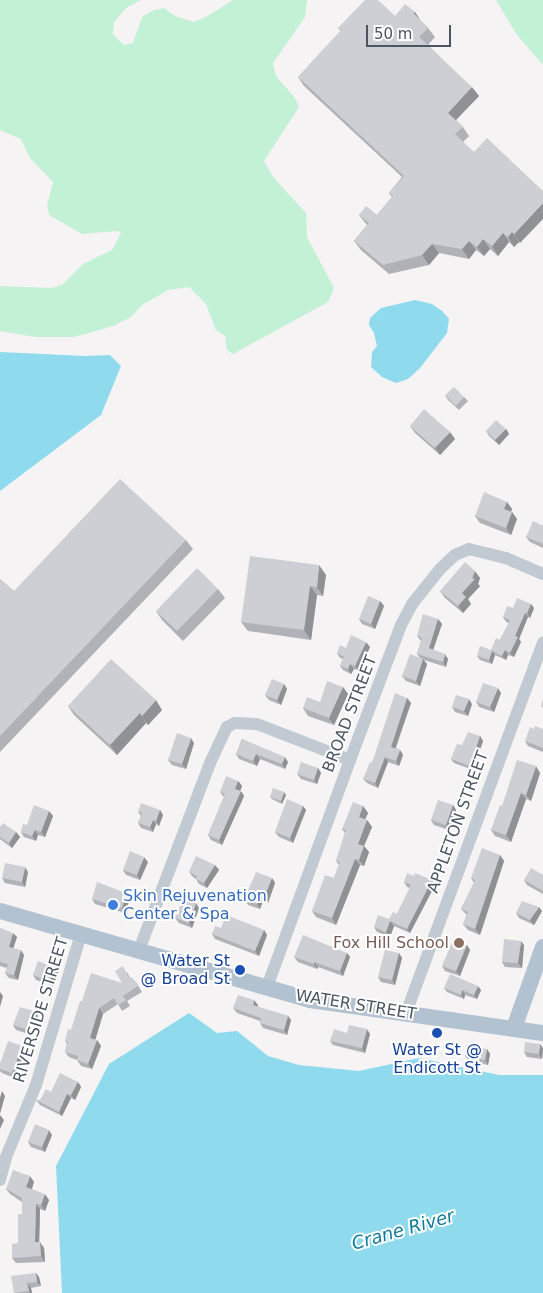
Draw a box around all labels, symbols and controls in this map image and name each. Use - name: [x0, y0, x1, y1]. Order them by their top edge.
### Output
- scale bar: [368, 15, 453, 47]
- text: 50 m: [374, 25, 412, 43]
- street label: BROAD STREET: [319, 653, 381, 775]
- street label: APPLETON STREET: [423, 748, 493, 896]
- place label: Skin Rejuvenation Center & Spa: [123, 886, 267, 924]
- marker: Skin Rejuvenation Center & Spa: [107, 899, 119, 911]
- place label: Fox Hill School: [333, 933, 449, 953]
- street label: RIVERSIDE STREET: [10, 935, 72, 1085]
- marker: Fox Hill School: [453, 937, 465, 949]
- place label: Water St @ Broad St: [140, 951, 230, 989]
- marker: Water St @ Broad St: [234, 964, 246, 976]
- street label: WATER STREET: [294, 986, 418, 1024]
- marker: Water St @ Endicott St: [431, 1027, 443, 1039]
- place label: Water St @ Endicott St: [392, 1040, 482, 1078]
- water label: Crane River: [349, 1205, 457, 1255]

